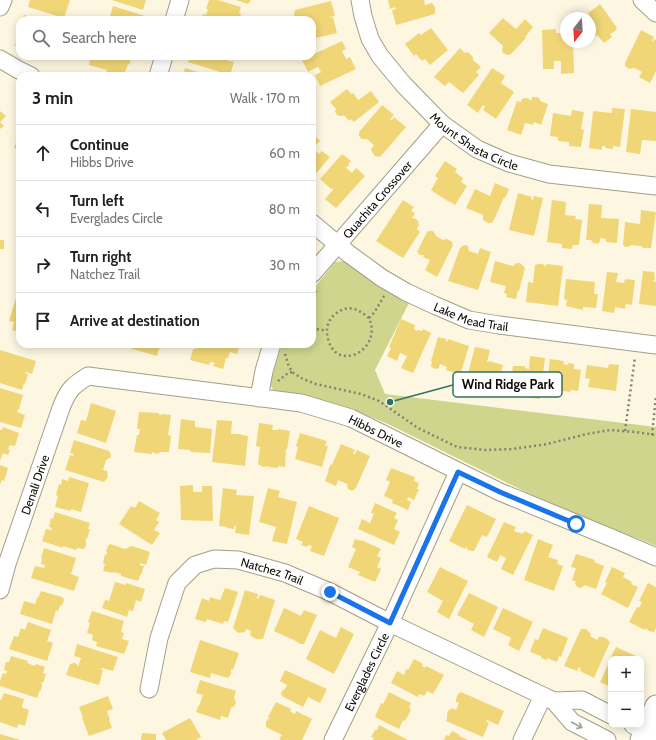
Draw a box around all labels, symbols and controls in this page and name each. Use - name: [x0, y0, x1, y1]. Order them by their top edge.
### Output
- north arrow: [560, 12, 596, 48]
- search box: [16, 16, 316, 60]
- icon: search: [30, 27, 52, 49]
- text: Search here: [62, 29, 137, 47]
- text: 3 min: [32, 88, 73, 108]
- text: Walk · 170 m: [230, 90, 300, 106]
- street label: Mount Shasta Circle: [427, 109, 520, 173]
- text: Continue: [70, 136, 129, 154]
- icon: ahead: [32, 142, 54, 164]
- text: 60 m: [269, 145, 300, 161]
- text: Hibbs Drive: [70, 154, 134, 170]
- street label: Quachita Crossover: [339, 157, 415, 241]
- text: Turn left: [70, 192, 124, 210]
- icon: left: [32, 198, 54, 220]
- text: 80 m: [269, 201, 300, 217]
- text: Everglades Circle: [70, 210, 163, 226]
- text: Turn right: [70, 248, 131, 266]
- icon: right: [32, 254, 54, 276]
- text: 30 m: [270, 257, 300, 273]
- text: Natchez Trail: [70, 266, 140, 282]
- street label: Lake Mead Trail: [432, 298, 509, 334]
- icon: arrive: [32, 310, 54, 332]
- text: Arrive at destination: [70, 312, 200, 330]
- callout: Wind Ridge Park: [453, 372, 562, 397]
- text: Wind Ridge Park: [462, 376, 555, 392]
- street label: Hibbs Drive: [346, 411, 406, 450]
- street label: Denali Drive: [17, 453, 52, 516]
- route start: [567, 515, 585, 533]
- street label: Natchez Trail: [239, 554, 306, 587]
- route end: [321, 583, 339, 601]
- street label: Everglades Circle: [341, 630, 392, 713]
- map controls: [608, 656, 644, 728]
- button: +: [608, 656, 644, 692]
- button: −: [608, 692, 644, 728]
- one-way arrow: [571, 721, 583, 729]

